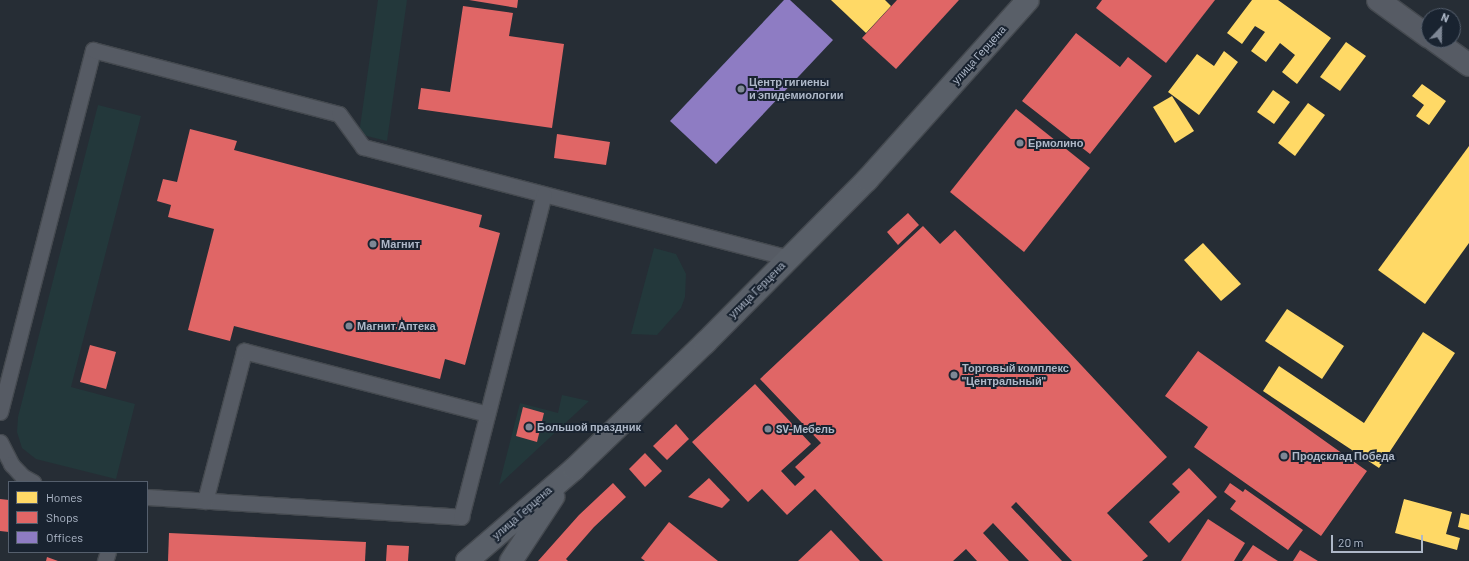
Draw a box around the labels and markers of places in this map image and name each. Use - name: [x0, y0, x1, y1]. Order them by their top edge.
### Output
- place label: Центр гигиены и эпидемиологии: [749, 76, 843, 102]
- marker: Центр гигиены и эпидемиологии: [736, 84, 746, 94]
- place label: Ермолино: [1028, 136, 1083, 150]
- marker: Ермолино: [1015, 138, 1025, 148]
- place label: Магнит: [381, 237, 420, 251]
- marker: Магнит: [368, 239, 378, 249]
- place label: Магнит Аптека: [357, 319, 436, 333]
- marker: Магнит Аптека: [344, 321, 354, 331]
- place label: Торговый комплекс "Центральный": [962, 362, 1069, 388]
- marker: Торговый комплекс "Центральный": [949, 370, 959, 380]
- place label: Большой праздник: [537, 420, 641, 434]
- marker: Большой праздник: [524, 422, 534, 432]
- place label: SV-Мебель: [776, 422, 835, 436]
- marker: SV-Мебель: [763, 424, 773, 434]
- place label: Продсклад Победа: [1292, 449, 1395, 463]
- marker: Продсклад Победа: [1279, 451, 1289, 461]

